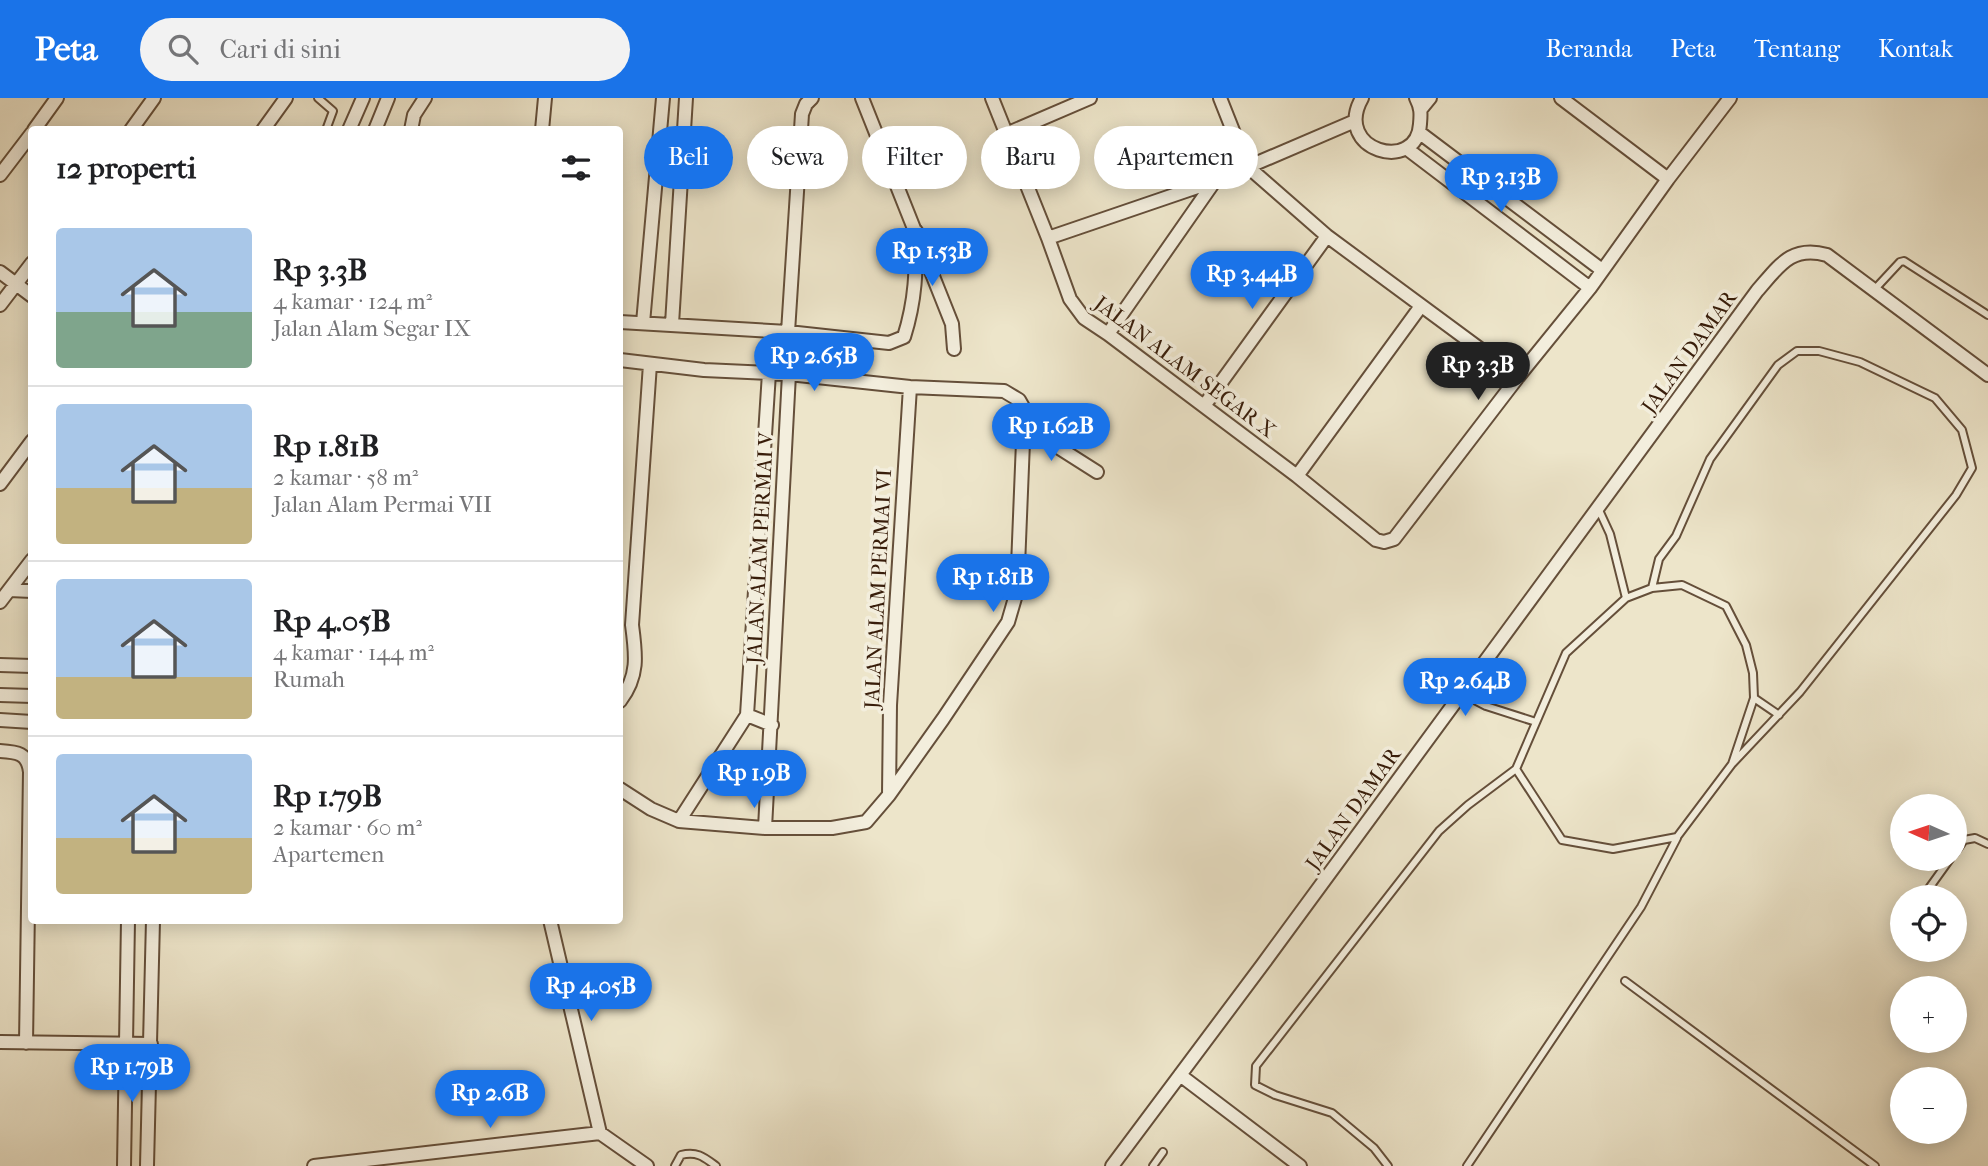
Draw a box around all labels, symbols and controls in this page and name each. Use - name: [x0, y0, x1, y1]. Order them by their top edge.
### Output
- search box: [140, 18, 630, 81]
- text: Peta: [35, 30, 98, 69]
- icon: search: [164, 30, 202, 68]
- text: Cari di sini: [220, 34, 341, 65]
- text: Beranda: [1546, 35, 1632, 63]
- text: Peta: [1670, 35, 1716, 63]
- text: Tentang: [1754, 35, 1840, 63]
- text: Kontak: [1878, 35, 1953, 63]
- chip: Beli: [644, 126, 733, 189]
- chip: Sewa: [747, 126, 848, 189]
- chip: Filter: [862, 126, 967, 189]
- chip: Baru: [981, 126, 1080, 189]
- chip: Apartemen: [1094, 126, 1258, 189]
- icon: filters: [557, 149, 595, 187]
- text: 12 properti: [56, 151, 196, 186]
- pin: Rp 3.13B: [1429, 155, 1573, 214]
- text: Rp 3.13B: [1461, 163, 1541, 190]
- pin: Rp 1.53B: [860, 228, 1004, 288]
- text: Rp 1.53B: [892, 237, 972, 264]
- pin: Rp 3.44B: [1180, 252, 1324, 311]
- text: Rp 3.3B: [273, 253, 367, 288]
- icon: home: [112, 256, 196, 340]
- text: Rp 3.44B: [1207, 260, 1297, 287]
- street label: JALAN DAMAR: [1635, 285, 1742, 420]
- text: 4 kamar · 124 m²: [273, 288, 432, 315]
- street label: JALAN ALAM SEGAR X: [1088, 290, 1281, 443]
- text: Jalan Alam Segar IX: [273, 315, 471, 342]
- pin: Rp 2.65B: [742, 334, 886, 393]
- text: Rp 2.65B: [770, 342, 858, 369]
- pin: Rp 3.3B: [1413, 342, 1543, 402]
- text: Rp 3.3B: [1442, 351, 1514, 378]
- pin: Rp 1.62B: [979, 404, 1123, 463]
- text: Rp 1.62B: [1008, 412, 1094, 439]
- text: Rp 1.81B: [273, 429, 379, 464]
- street label: JALAN ALAM PERMAI V: [742, 430, 778, 667]
- icon: home: [112, 432, 196, 516]
- text: 2 kamar · 58 m²: [273, 464, 418, 491]
- street label: JALAN ALAM PERMAI VI: [860, 468, 896, 712]
- text: Jalan Alam Permai VII: [273, 491, 492, 518]
- pin: Rp 1.81B: [921, 554, 1065, 614]
- text: Rp 1.81B: [952, 563, 1034, 590]
- text: Rp 4.05B: [273, 604, 391, 639]
- icon: home: [112, 607, 196, 691]
- text: 4 kamar · 144 m²: [273, 639, 434, 666]
- pin: Rp 2.64B: [1393, 658, 1537, 718]
- text: Rumah: [273, 666, 345, 693]
- text: Rp 2.64B: [1419, 667, 1511, 694]
- street label: JALAN DAMAR: [1299, 742, 1406, 877]
- pin: Rp 1.9B: [689, 750, 819, 810]
- text: Rp 1.9B: [717, 759, 791, 786]
- text: Rp 1.79B: [273, 779, 382, 814]
- icon: home: [112, 782, 196, 866]
- north arrow: [1890, 794, 1967, 872]
- map controls: [1890, 794, 1967, 1144]
- text: 2 kamar · 60 m²: [273, 814, 422, 841]
- text: Apartemen: [273, 841, 384, 868]
- button: locate: [1890, 885, 1967, 962]
- pin: Rp 4.05B: [519, 964, 663, 1023]
- text: Rp 4.05B: [546, 972, 636, 999]
- button: +: [1890, 976, 1967, 1053]
- pin: Rp 1.79B: [60, 1044, 204, 1104]
- text: Rp 1.79B: [90, 1053, 174, 1080]
- button: −: [1890, 1067, 1967, 1144]
- pin: Rp 2.6B: [425, 1070, 555, 1130]
- text: Rp 2.6B: [451, 1079, 529, 1106]

